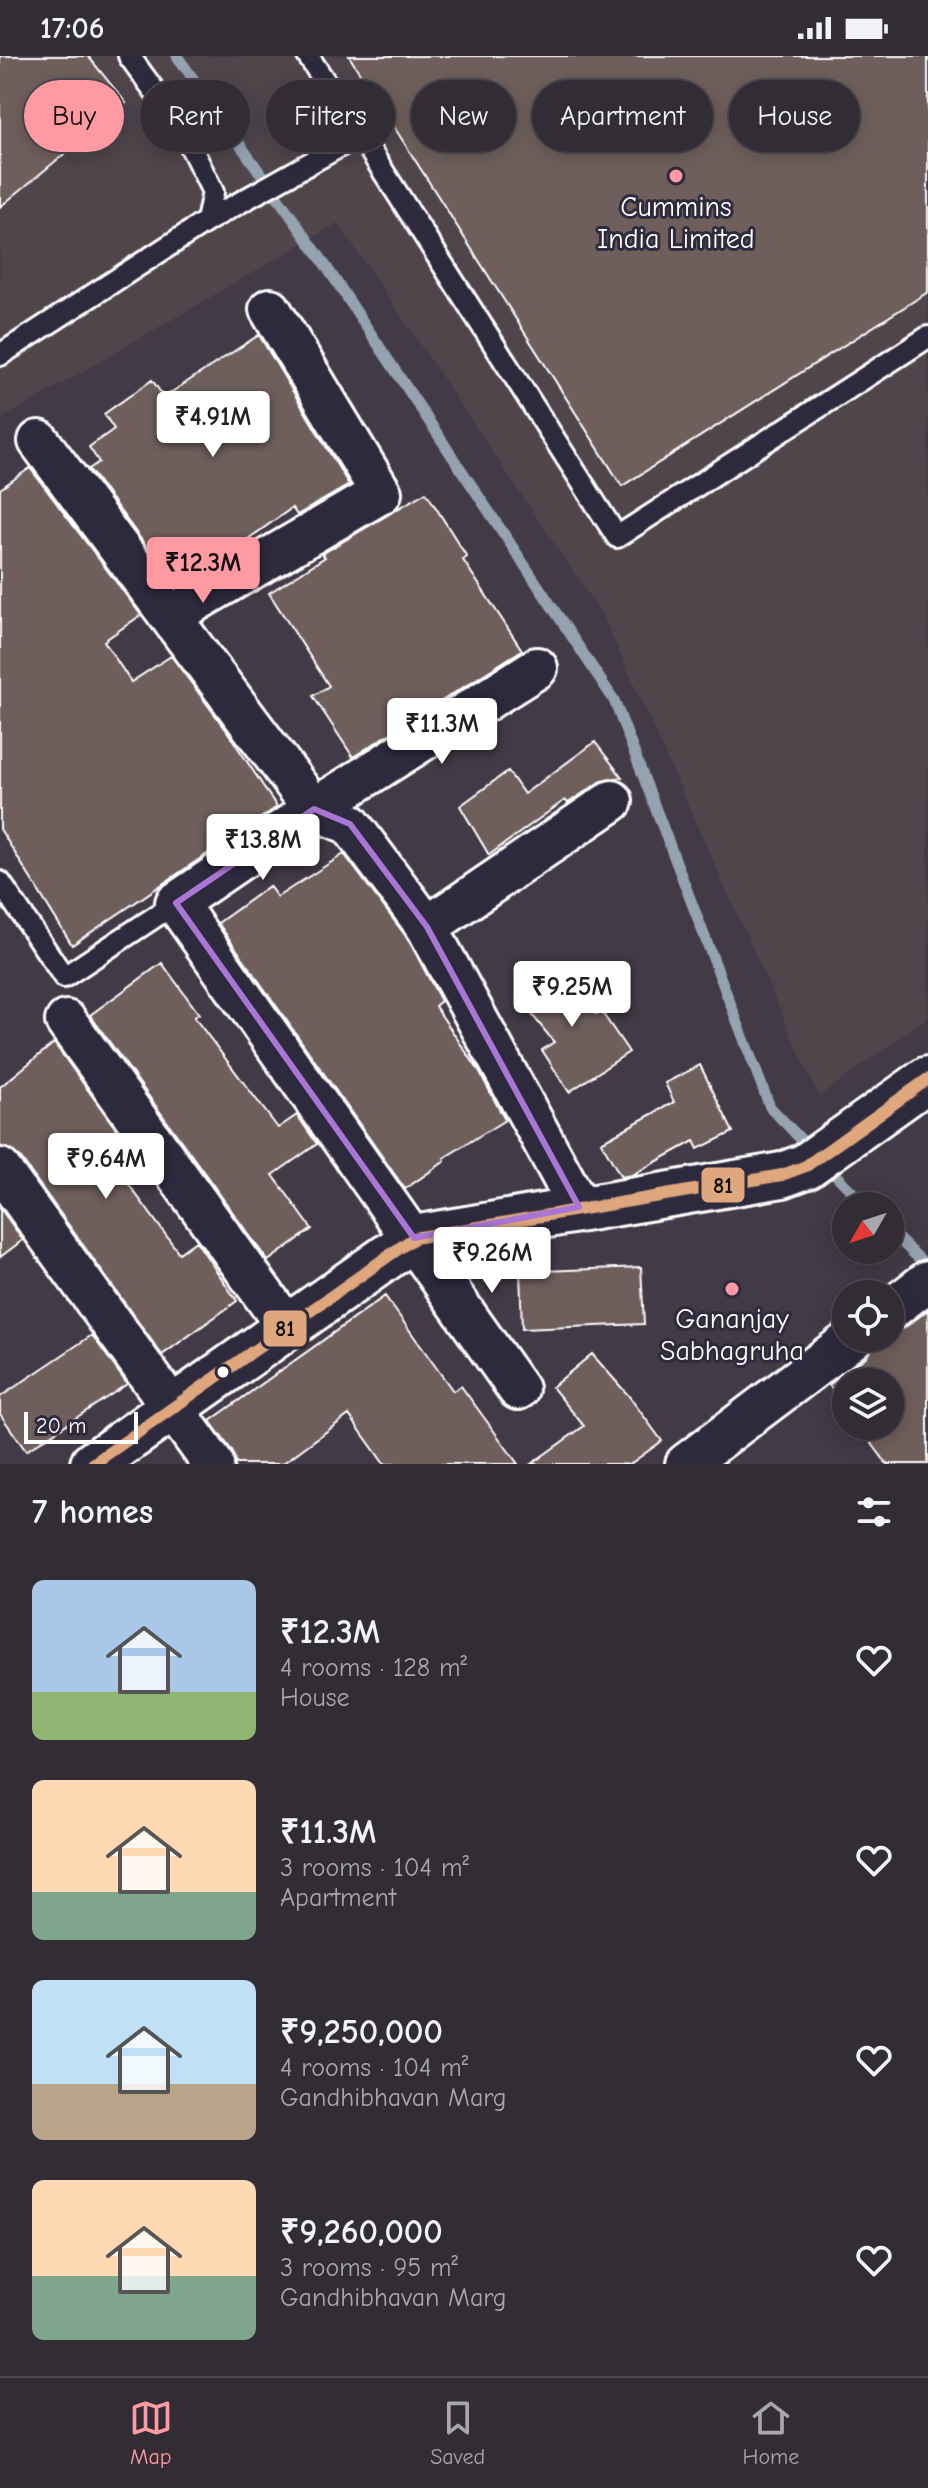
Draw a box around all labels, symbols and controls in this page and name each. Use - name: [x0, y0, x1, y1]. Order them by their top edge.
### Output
- text: 17:06: [40, 11, 104, 46]
- chip: Buy: [24, 80, 124, 152]
- chip: Rent: [140, 80, 250, 152]
- chip: Filters: [266, 80, 395, 152]
- chip: New: [411, 80, 516, 152]
- chip: Apartment: [532, 80, 713, 152]
- chip: House: [729, 80, 860, 152]
- marker: Cummins India Limited: [667, 167, 685, 185]
- place label: Cummins India Limited: [597, 191, 755, 255]
- pin: ₹4.91M: [148, 391, 278, 459]
- text: ₹4.91M: [175, 402, 251, 432]
- pin: ₹12.3M: [138, 537, 268, 605]
- text: ₹12.3M: [165, 548, 241, 578]
- pin: ₹11.3M: [377, 698, 507, 766]
- text: ₹11.3M: [405, 709, 479, 739]
- pin: ₹13.8M: [198, 814, 328, 882]
- text: ₹13.8M: [225, 825, 301, 855]
- pin: ₹9.25M: [507, 961, 637, 1029]
- text: ₹9.25M: [532, 972, 612, 1002]
- pin: ₹9.64M: [41, 1133, 171, 1201]
- text: ₹9.64M: [66, 1144, 146, 1174]
- line badge: 81: [700, 1166, 746, 1204]
- text: 81: [713, 1173, 733, 1199]
- north arrow: [832, 1192, 904, 1264]
- map controls: [832, 1192, 904, 1440]
- pin: ₹9.26M: [427, 1227, 557, 1295]
- text: ₹9.26M: [452, 1238, 532, 1268]
- marker: Gananjay Sabhagruha: [723, 1280, 741, 1298]
- button: locate: [832, 1280, 904, 1352]
- place label: Gananjay Sabhagruha: [660, 1303, 804, 1367]
- line badge: 81: [262, 1309, 308, 1348]
- text: 81: [275, 1316, 295, 1342]
- unlabelled marker: [215, 1364, 231, 1380]
- button: layers: [832, 1368, 904, 1440]
- scale bar: [24, 1408, 138, 1444]
- text: 20 m: [36, 1413, 86, 1439]
- icon: filters: [852, 1490, 896, 1534]
- text: 7 homes: [32, 1492, 153, 1532]
- icon: home: [96, 1612, 192, 1708]
- text: ₹12.3M: [280, 1612, 380, 1652]
- icon: heart: [852, 1638, 896, 1682]
- text: 4 rooms · 128 m²: [280, 1653, 467, 1683]
- text: House: [280, 1683, 350, 1713]
- icon: home: [96, 1812, 192, 1908]
- text: ₹11.3M: [280, 1812, 377, 1852]
- icon: heart: [852, 1838, 896, 1882]
- text: 3 rooms · 104 m²: [280, 1853, 469, 1883]
- text: Apartment: [280, 1883, 396, 1913]
- icon: home: [96, 2012, 192, 2108]
- text: ₹9,250,000: [280, 2012, 443, 2052]
- icon: heart: [852, 2038, 896, 2082]
- text: 4 rooms · 104 m²: [280, 2053, 468, 2083]
- text: Gandhibhavan Marg: [280, 2083, 507, 2113]
- icon: home: [96, 2212, 192, 2308]
- text: ₹9,260,000: [280, 2212, 443, 2252]
- icon: heart: [852, 2238, 896, 2282]
- text: 3 rooms · 95 m²: [280, 2253, 458, 2283]
- text: Gandhibhavan Marg: [280, 2283, 507, 2313]
- tab: Map: [129, 2396, 173, 2470]
- tab: Saved: [430, 2396, 485, 2470]
- tab: Home: [742, 2396, 799, 2470]

